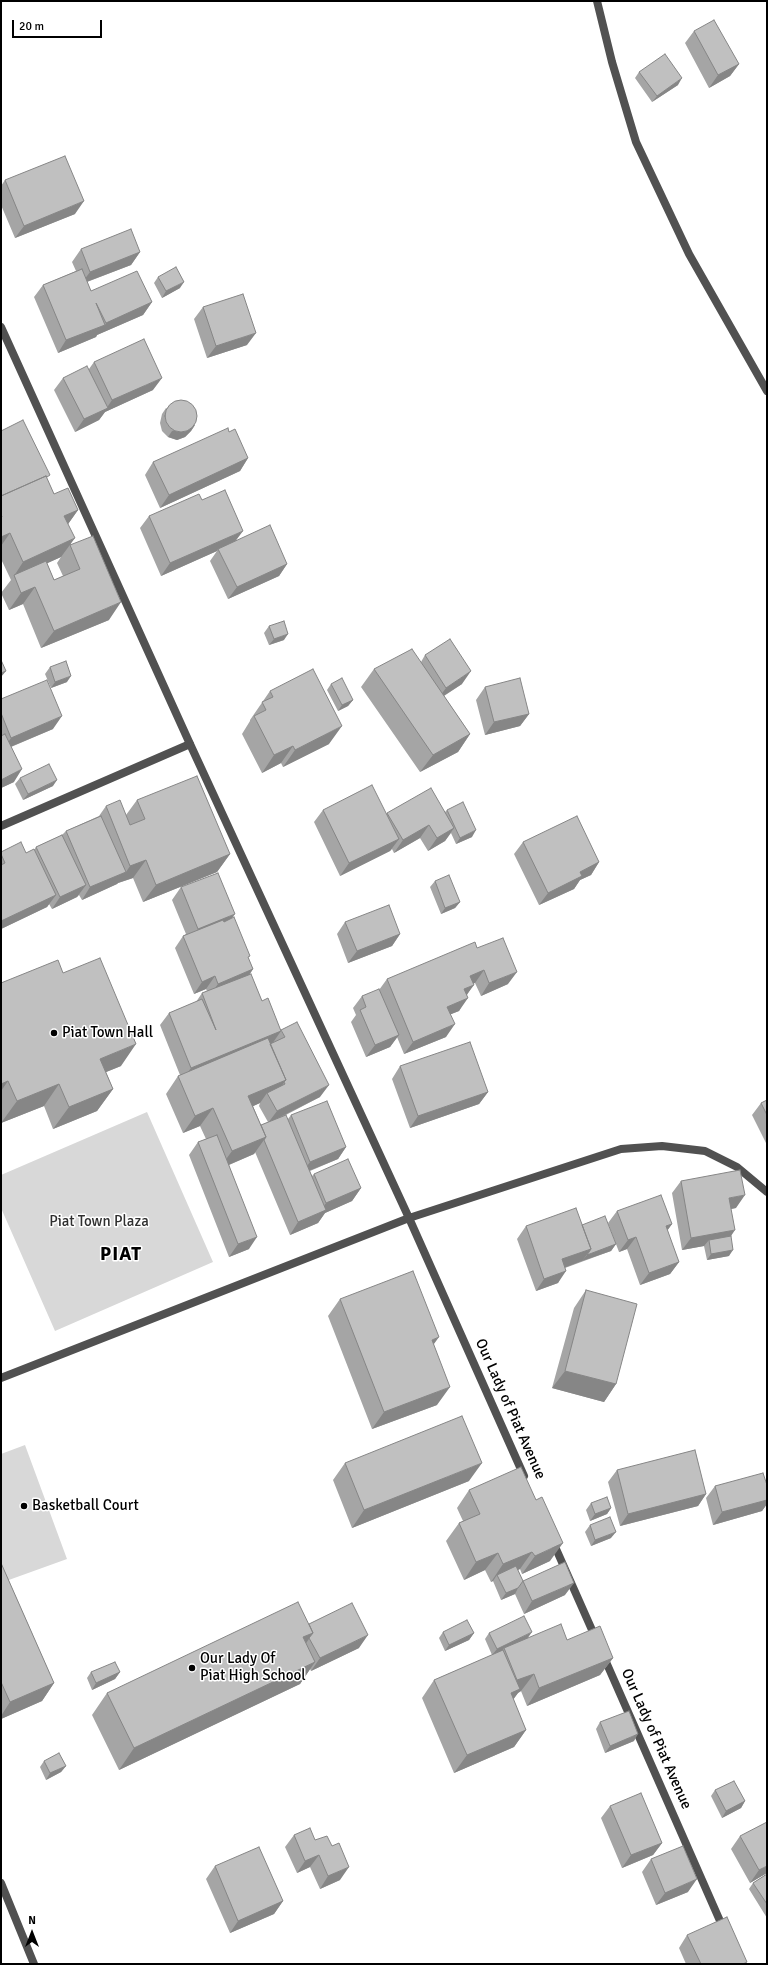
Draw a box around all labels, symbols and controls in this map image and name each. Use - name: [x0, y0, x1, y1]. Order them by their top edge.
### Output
- scale bar: [14, 12, 104, 38]
- text: 20 m: [19, 19, 44, 34]
- place label: Piat Town Hall: [62, 1024, 153, 1042]
- marker: Piat Town Hall: [49, 1028, 59, 1038]
- park label: Piat Town Plaza: [49, 1213, 149, 1231]
- district label: PIAT: [100, 1244, 142, 1266]
- street label: Our Lady of Piat Avenue: [471, 1336, 549, 1482]
- place label: Basketball Court: [32, 1497, 139, 1515]
- marker: Basketball Court: [19, 1501, 29, 1511]
- place label: Our Lady Of Piat High School: [200, 1650, 306, 1685]
- marker: Our Lady Of Piat High School: [187, 1663, 197, 1673]
- street label: Our Lady of Piat Avenue: [617, 1666, 695, 1812]
- north arrow: [12, 1913, 52, 1953]
- text: N: [28, 1914, 36, 1927]

